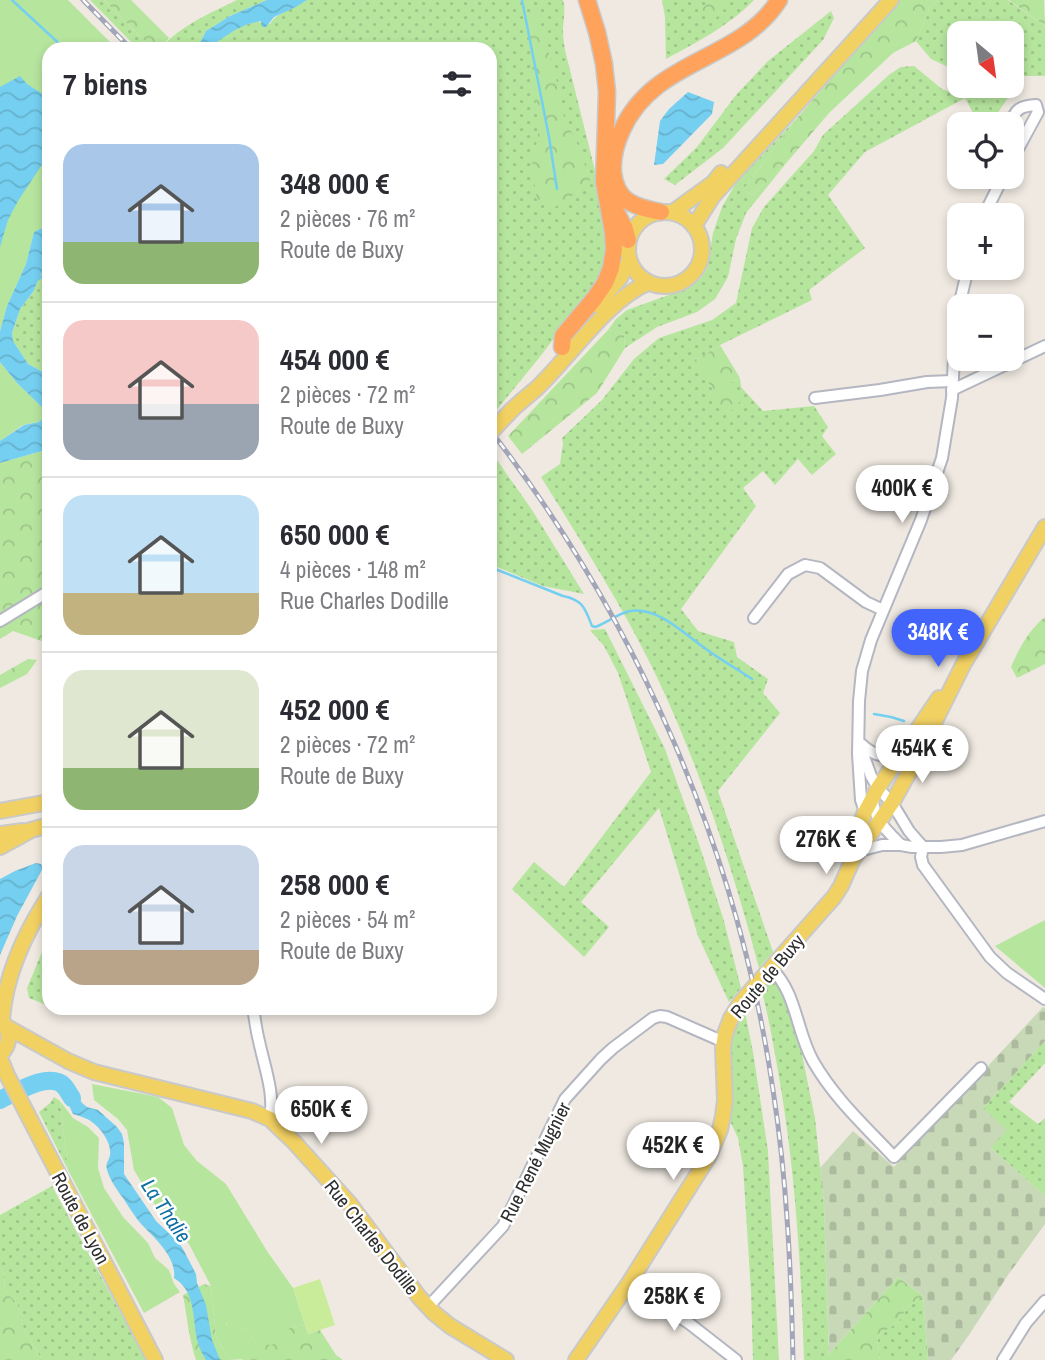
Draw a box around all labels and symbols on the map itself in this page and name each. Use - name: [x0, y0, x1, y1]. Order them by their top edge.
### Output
- north arrow: [947, 21, 1024, 98]
- pin: 400K €: [845, 466, 959, 525]
- pin: 348K €: [881, 610, 995, 669]
- pin: 454K €: [865, 726, 979, 785]
- pin: 276K €: [769, 816, 883, 876]
- street label: Route de Buxy: [724, 928, 810, 1024]
- pin: 650K €: [264, 1086, 378, 1146]
- street label: Rue René Mugnier: [494, 1097, 577, 1227]
- pin: 452K €: [616, 1122, 730, 1182]
- street label: Route de Lyon: [46, 1167, 116, 1269]
- water label: La Thalie: [134, 1173, 198, 1248]
- street label: Rue Charles Dodille: [319, 1174, 425, 1300]
- pin: 258K €: [617, 1274, 731, 1333]

